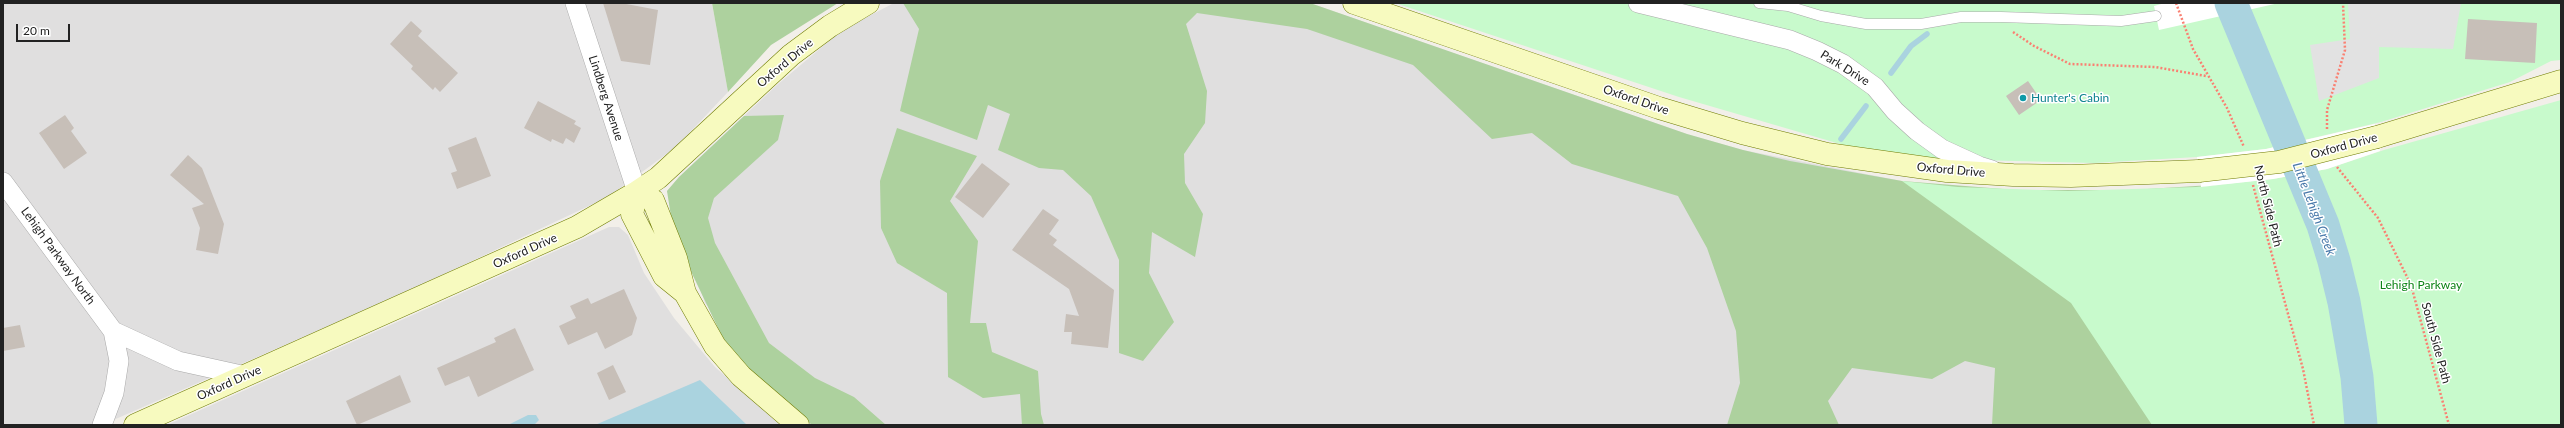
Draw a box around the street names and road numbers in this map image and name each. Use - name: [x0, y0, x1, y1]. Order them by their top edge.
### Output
- street label: Oxford Drive: [754, 35, 816, 91]
- street label: Park Drive: [1818, 47, 1872, 89]
- street label: Lindberg Avenue: [585, 54, 627, 142]
- street label: Oxford Drive: [1601, 82, 1671, 118]
- street label: Oxford Drive: [2309, 130, 2379, 162]
- street label: Oxford Drive: [1916, 160, 1986, 180]
- street label: North Side Path: [2251, 164, 2285, 248]
- street label: Lehigh Parkway North: [18, 205, 98, 307]
- street label: Oxford Drive: [491, 230, 559, 272]
- street label: South Side Path: [2418, 301, 2454, 385]
- street label: Oxford Drive: [195, 362, 263, 404]

